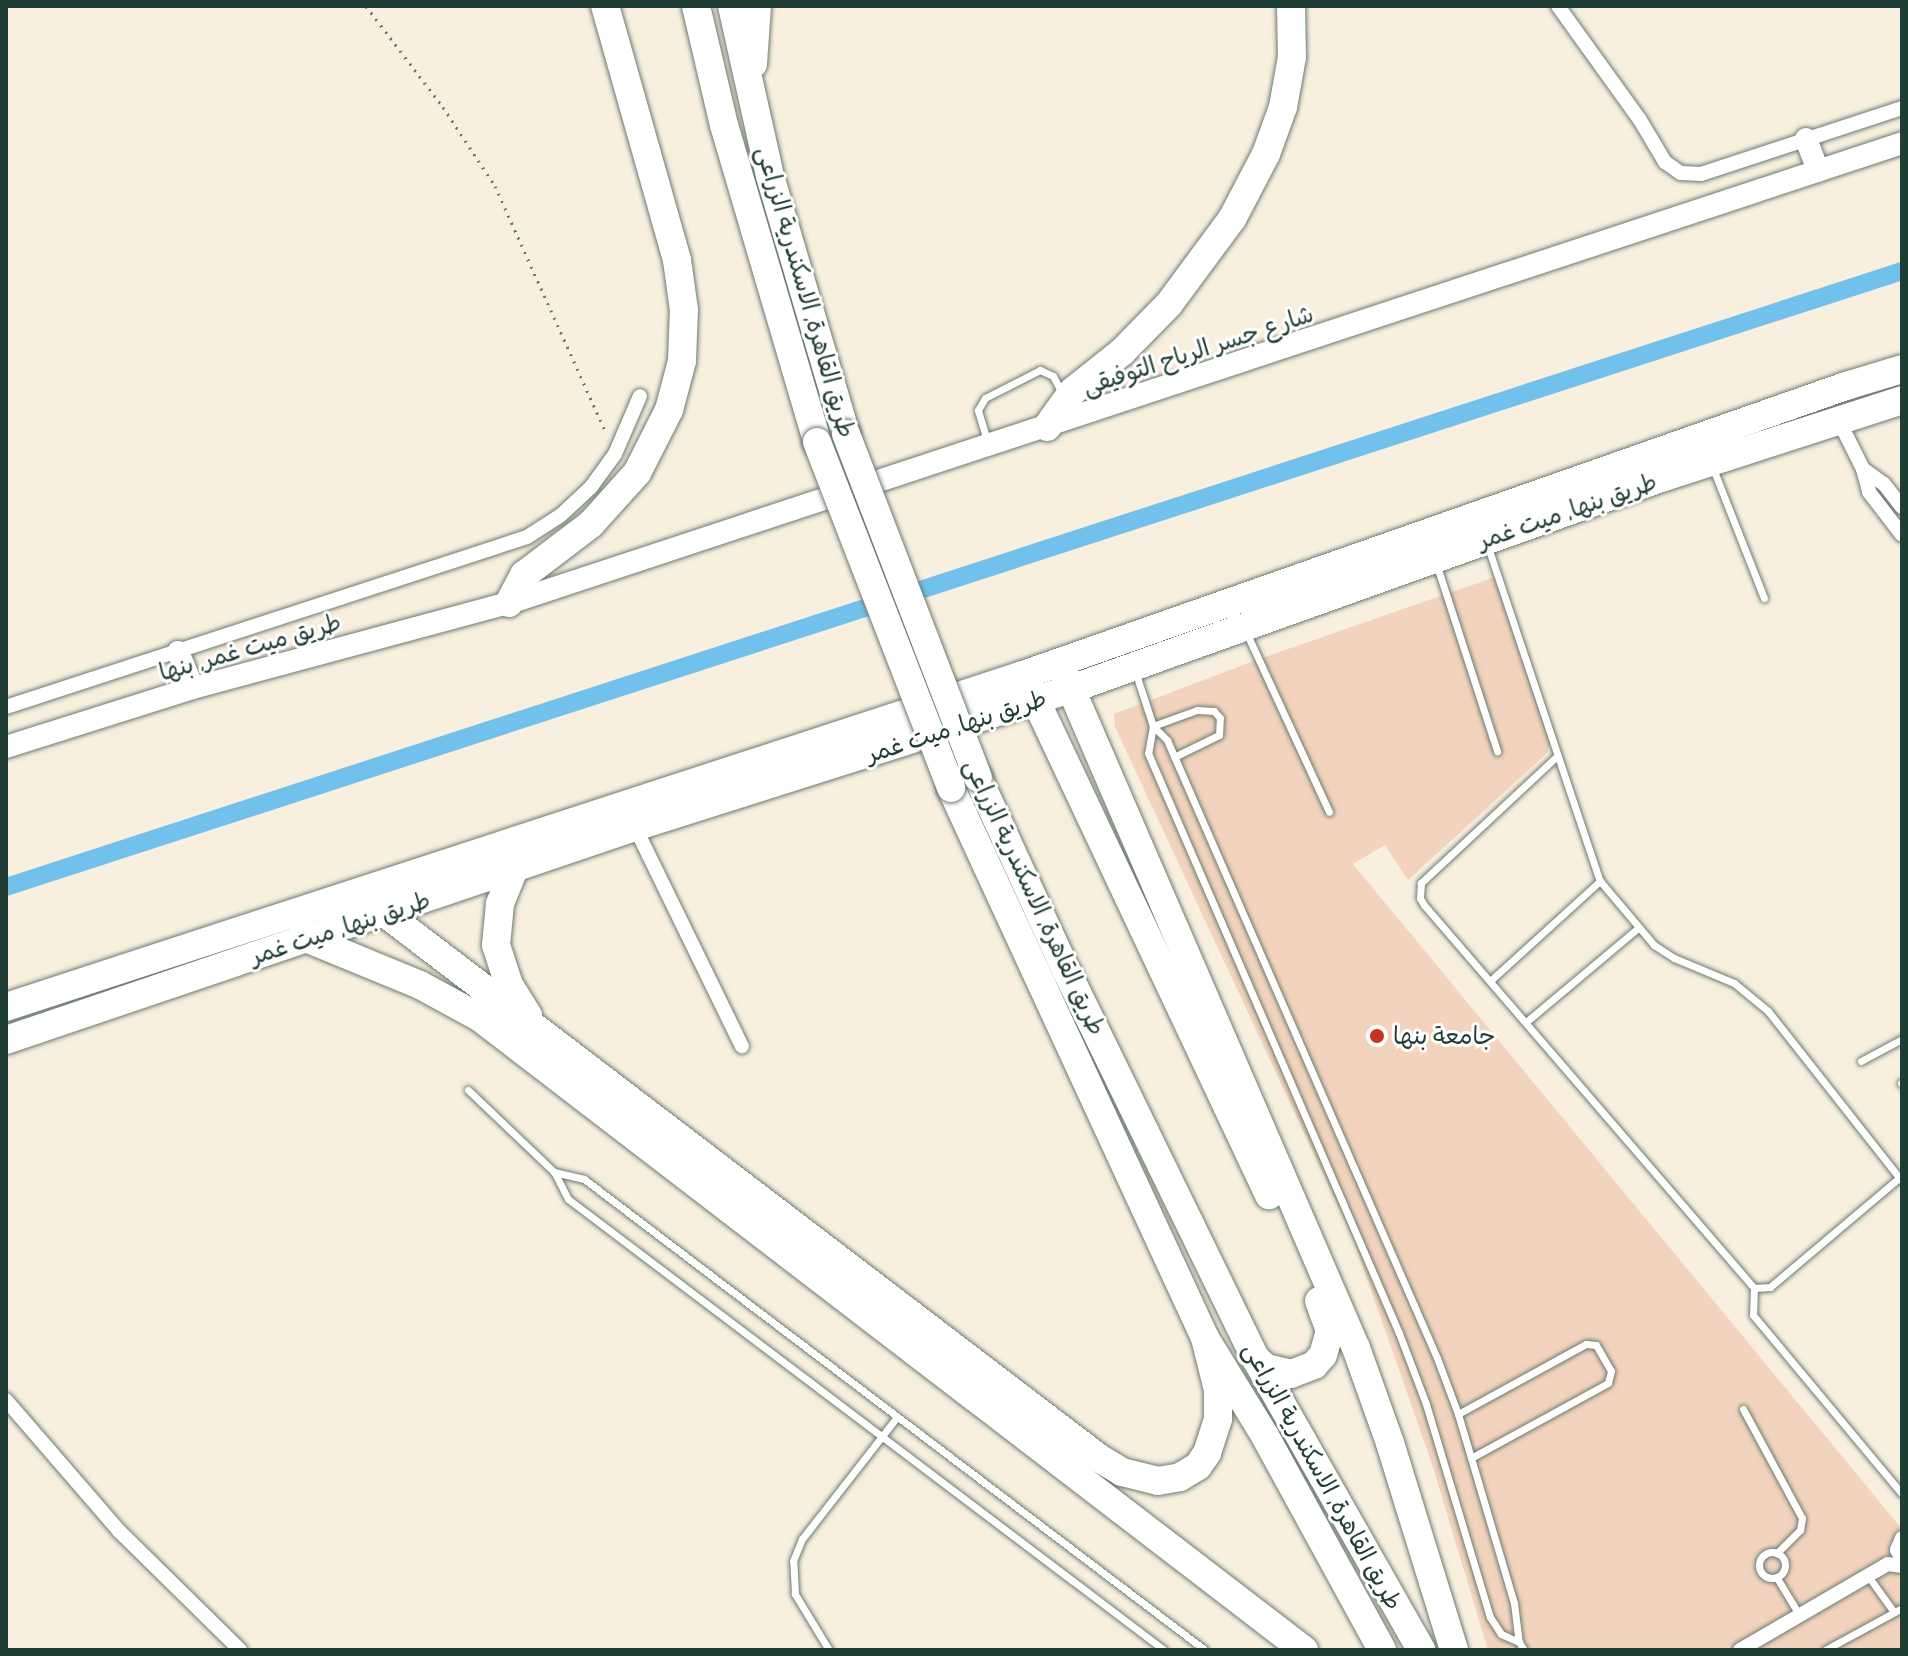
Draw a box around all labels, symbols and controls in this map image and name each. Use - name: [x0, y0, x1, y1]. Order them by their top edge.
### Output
- street label: طريق القاهرة, الاسكندرية الزراعى: [751, 143, 861, 441]
- street label: شارع جسر الرياح التوفيقى: [1079, 299, 1317, 401]
- street label: طريق بنها, ميت غمر: [1473, 467, 1661, 555]
- street label: طريق ميت غمر, بنها: [156, 607, 344, 687]
- street label: طريق بنها, ميت غمر: [862, 683, 1050, 769]
- street label: طريق القاهرة, الاسكندرية الزراعى: [958, 754, 1112, 1040]
- street label: طريق بنها, ميت غمر: [246, 885, 434, 971]
- place label: جامعة بنها: [1393, 1022, 1495, 1050]
- marker: جامعة بنها: [1368, 1027, 1386, 1045]
- street label: طريق القاهرة, الاسكندرية الزراعى: [1237, 1337, 1409, 1615]

